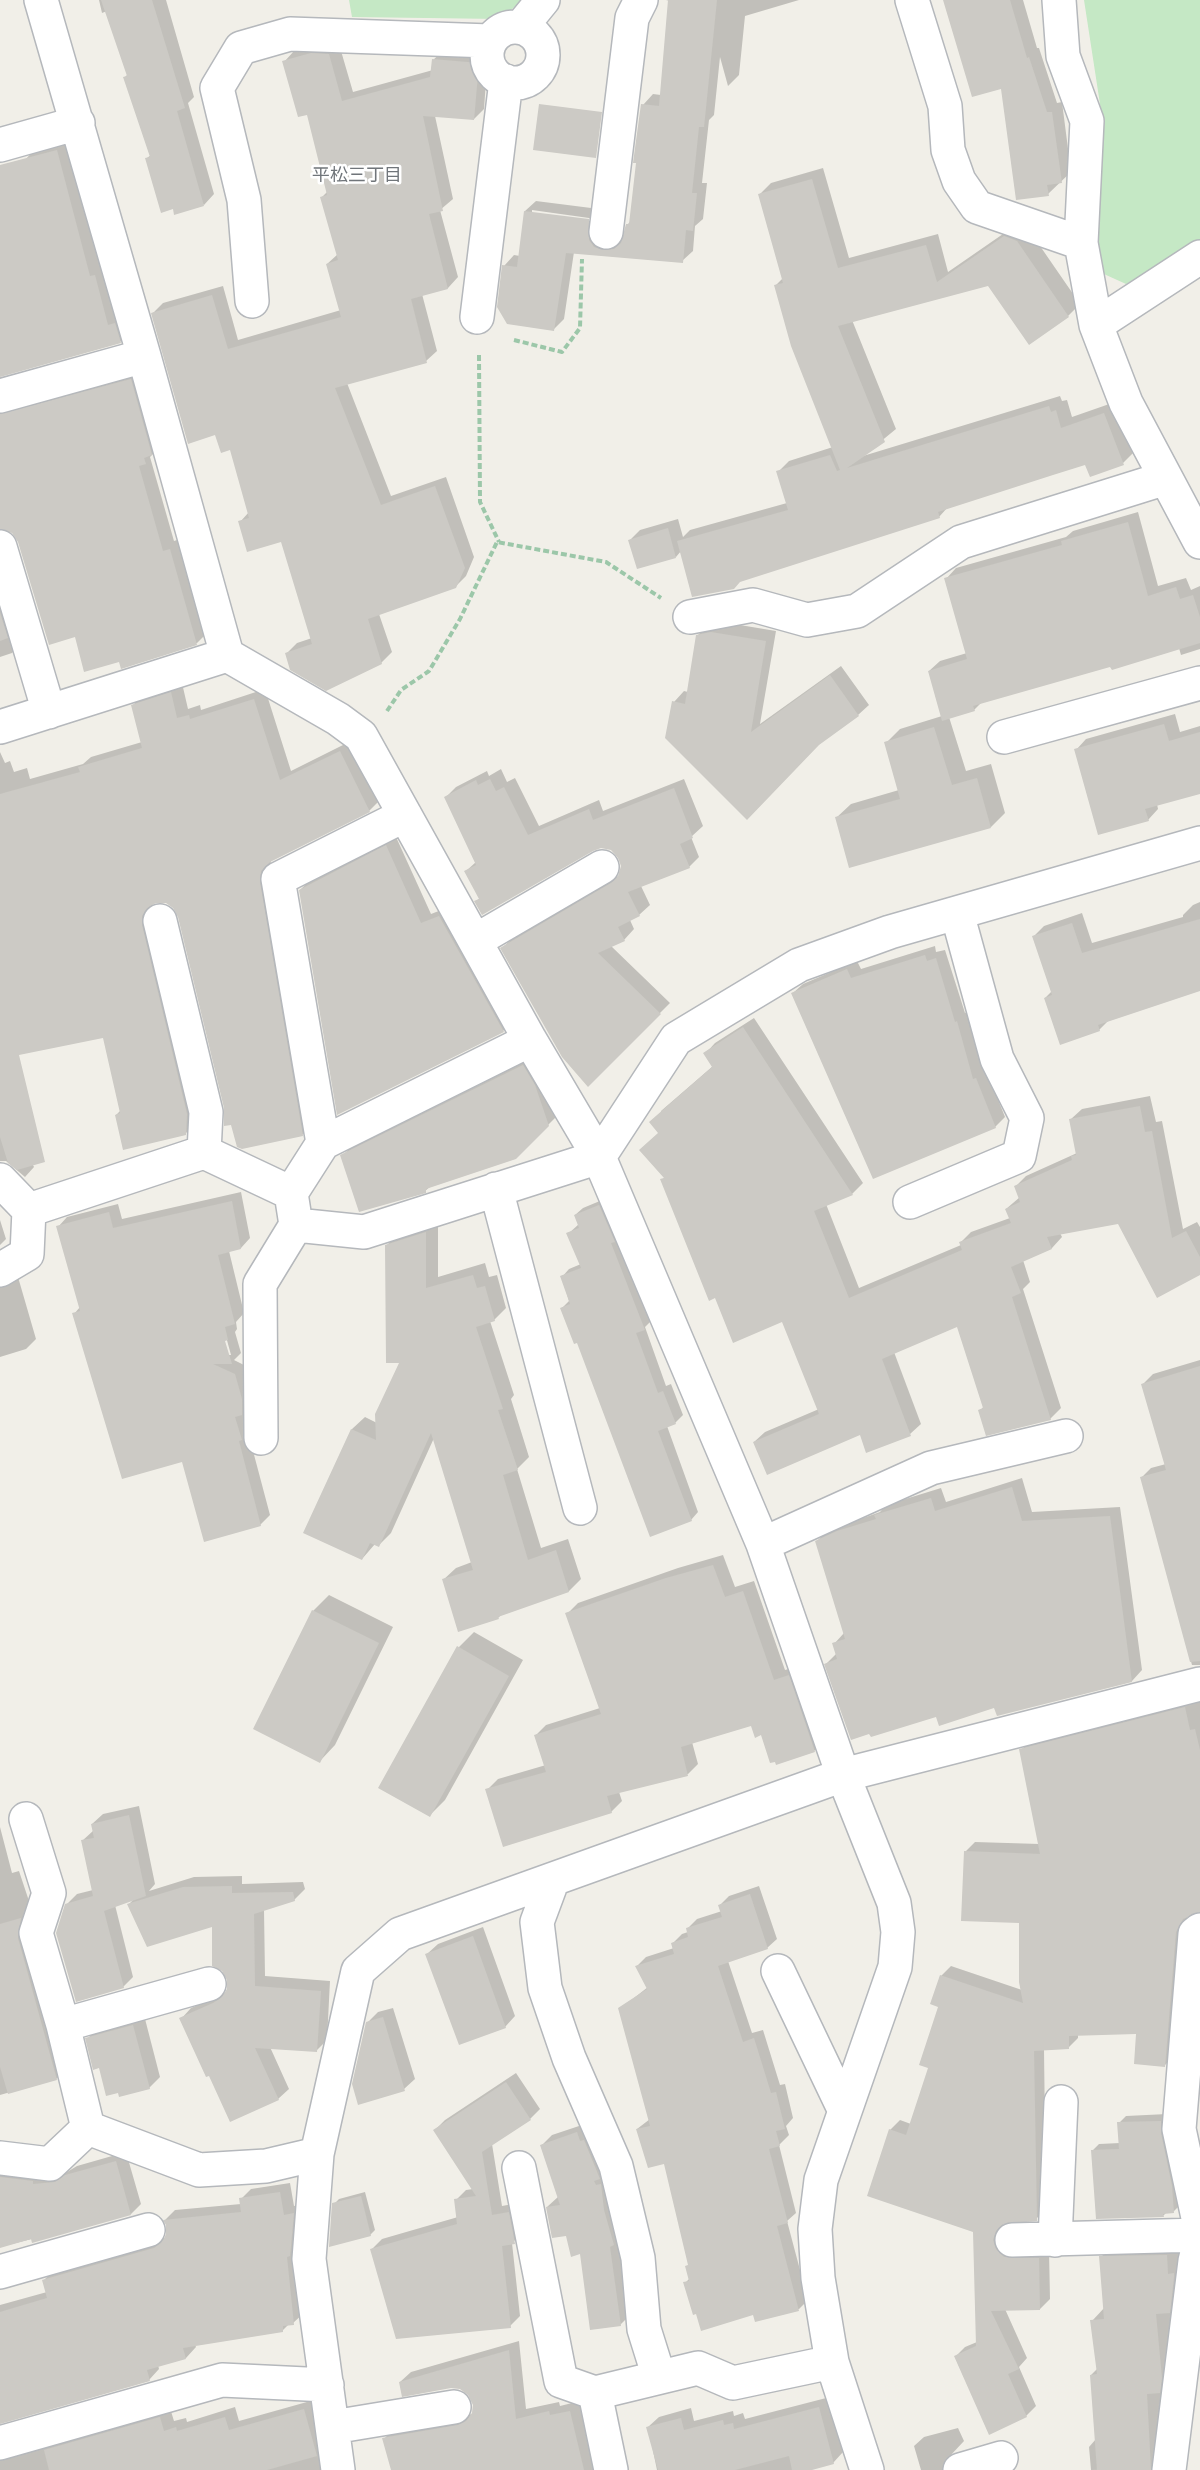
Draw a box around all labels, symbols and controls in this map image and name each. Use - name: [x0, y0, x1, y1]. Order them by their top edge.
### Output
- district label: 平松三丁目: [312, 164, 402, 186]

